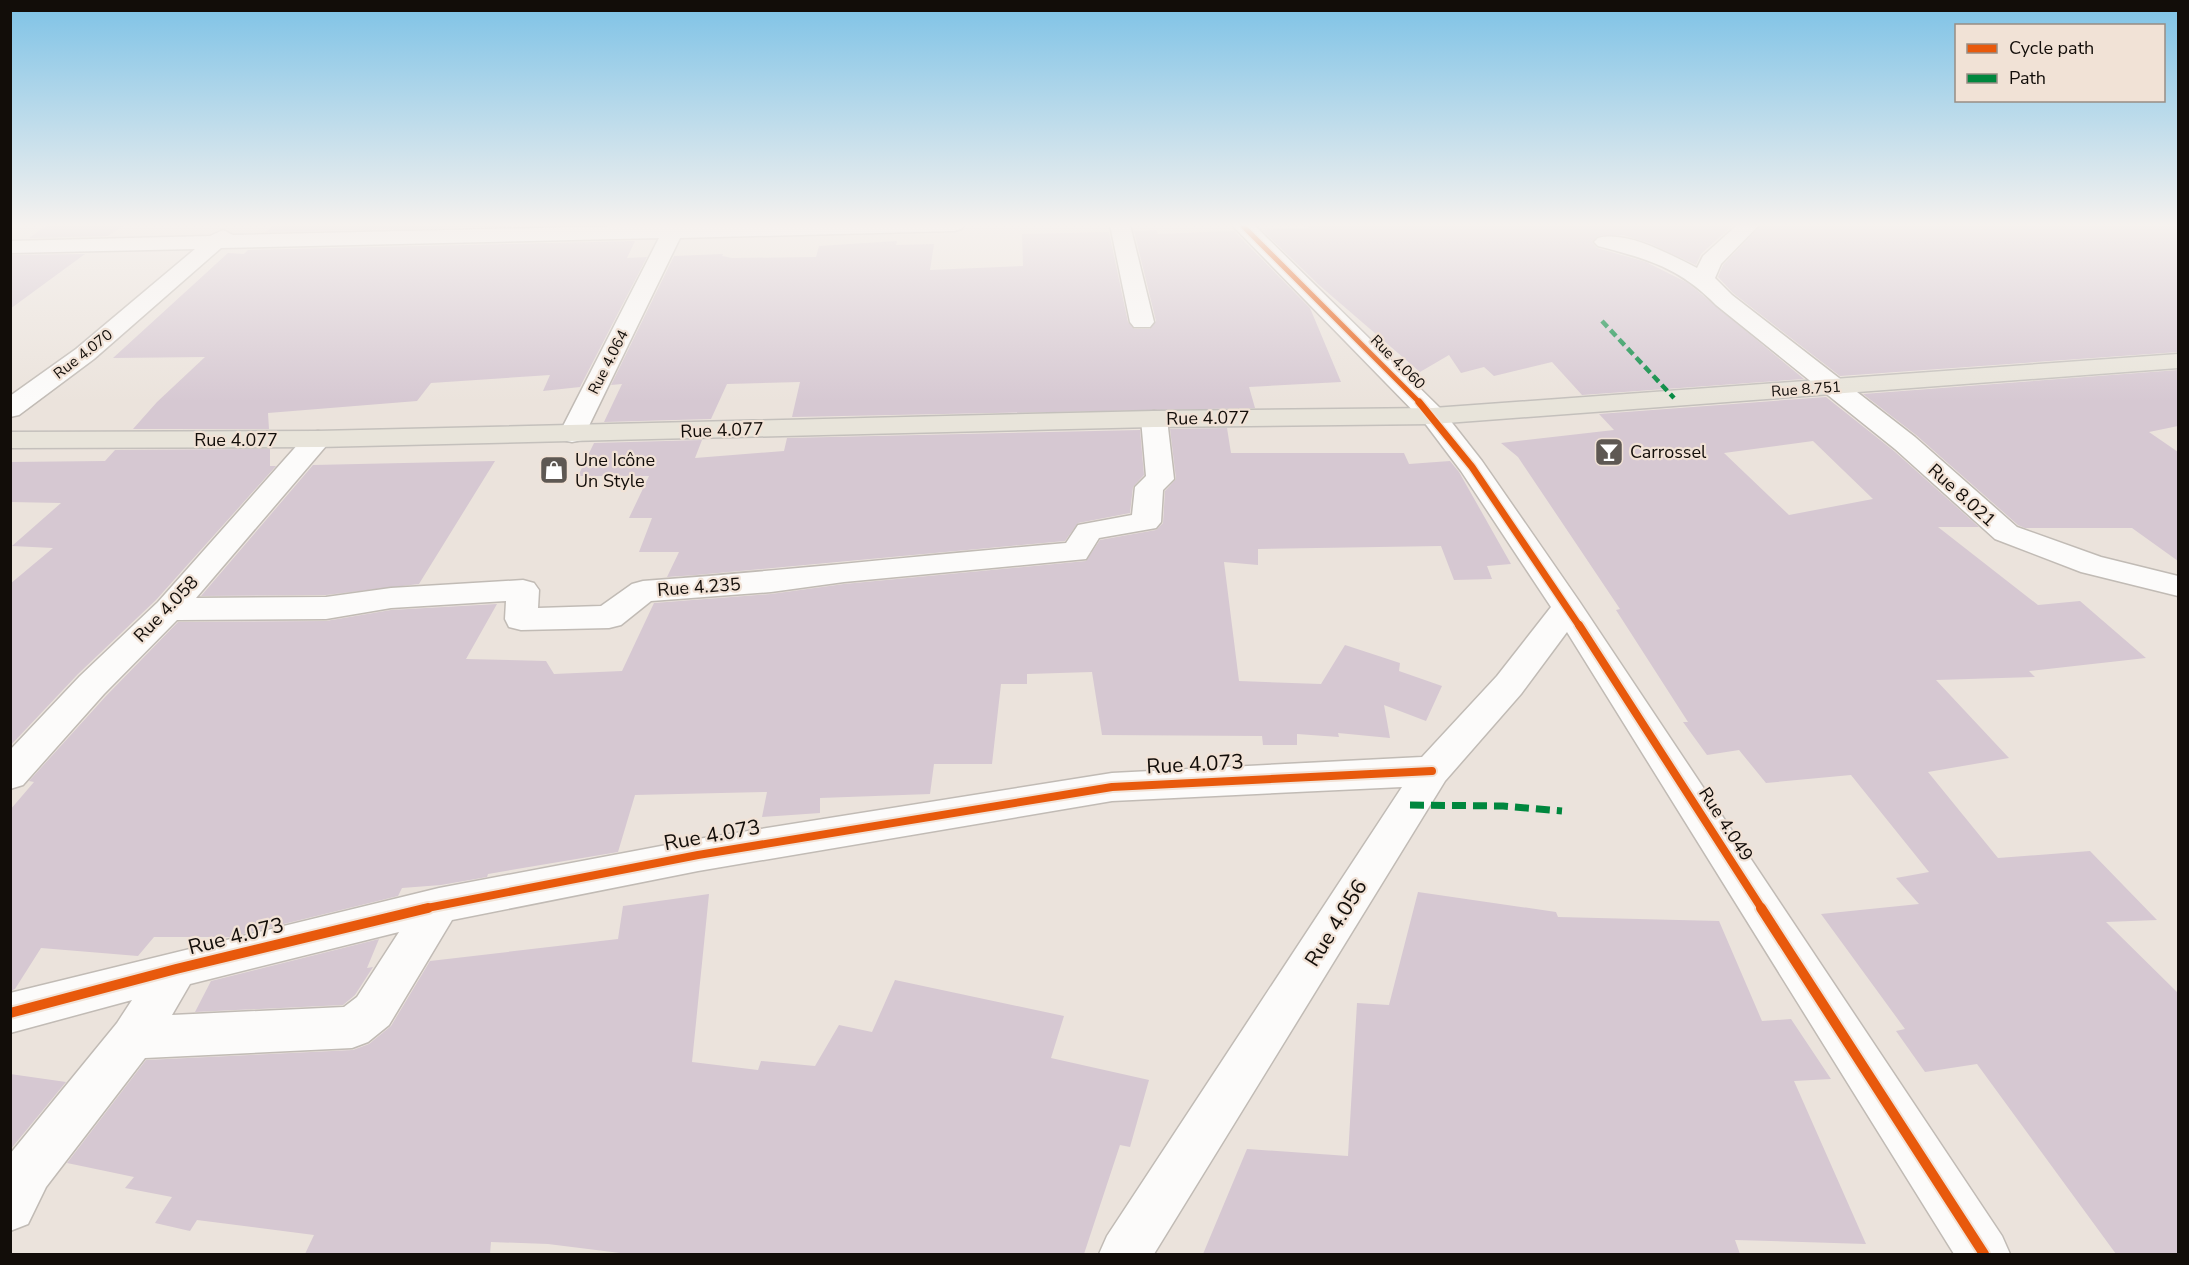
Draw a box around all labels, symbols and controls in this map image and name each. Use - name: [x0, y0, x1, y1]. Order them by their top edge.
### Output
- legend: [1955, 24, 2165, 102]
- text: Cycle path: [2009, 36, 2094, 60]
- text: Path: [2009, 66, 2046, 90]
- street label: Rue 4.070: [49, 325, 117, 383]
- street label: Rue 4.064: [583, 326, 633, 398]
- street label: Rue 4.060: [1366, 330, 1430, 394]
- street label: Rue 8.751: [1771, 377, 1841, 401]
- street label: Rue 4.077: [1166, 405, 1250, 431]
- street label: Rue 4.077: [680, 417, 764, 443]
- street label: Rue 4.077: [194, 428, 278, 452]
- bar icon: Carrossel: [1593, 436, 1625, 468]
- place label: Carrossel: [1630, 440, 1707, 464]
- place label: Une Icône Un Style: [575, 448, 655, 493]
- shop icon: Une Icône Un Style: [538, 454, 570, 486]
- street label: Rue 8.021: [1923, 458, 2001, 532]
- street label: Rue 4.058: [128, 571, 204, 647]
- street label: Rue 4.235: [656, 572, 742, 602]
- street label: Rue 4.073: [1146, 747, 1244, 781]
- street label: Rue 4.049: [1693, 782, 1759, 866]
- street label: Rue 4.073: [662, 813, 762, 857]
- street label: Rue 4.056: [1298, 874, 1374, 972]
- street label: Rue 4.073: [185, 911, 287, 961]

